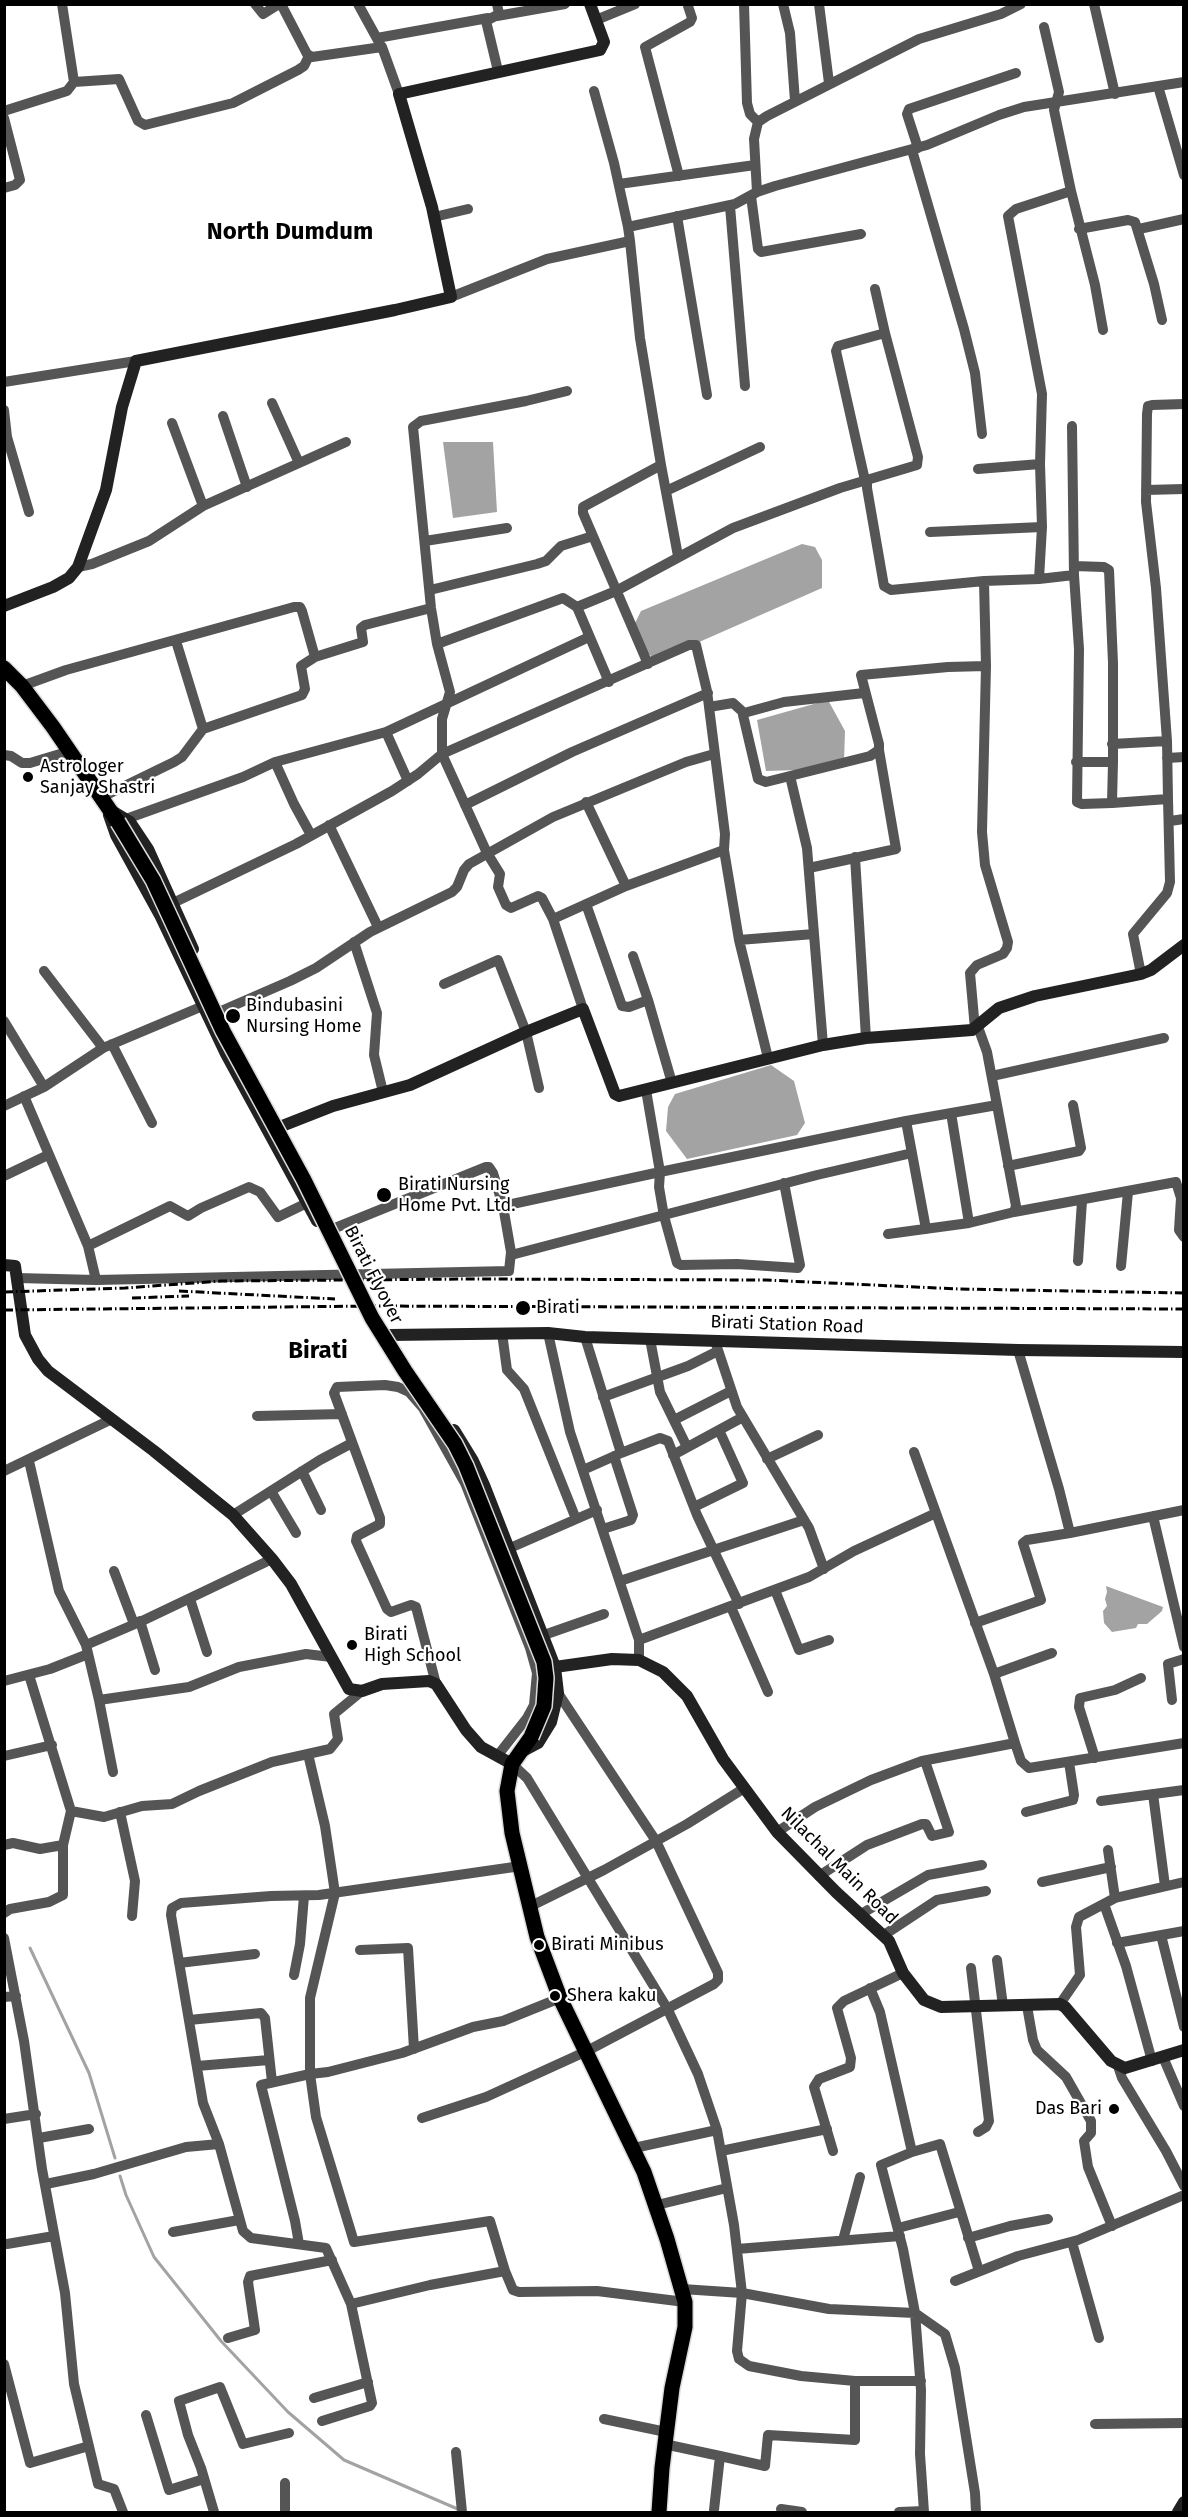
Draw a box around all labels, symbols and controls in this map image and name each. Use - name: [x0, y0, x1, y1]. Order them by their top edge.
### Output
- district label: North Dumdum: [207, 218, 373, 246]
- place label: Astrologer Sanjay Shastri: [40, 756, 155, 798]
- marker: Astrologer Sanjay Shastri: [21, 770, 35, 784]
- place label: Bindubasini Nursing Home: [246, 995, 362, 1038]
- marker: Bindubasini Nursing Home: [224, 1007, 242, 1025]
- place label: Birati Nursing Home Pvt. Ltd.: [398, 1174, 515, 1216]
- marker: Birati Nursing Home Pvt. Ltd.: [375, 1186, 393, 1204]
- street label: Birati Flyover: [339, 1222, 407, 1328]
- place label: Birati: [536, 1297, 580, 1319]
- marker: Birati: [514, 1299, 532, 1317]
- street label: Birati Station Road: [710, 1312, 864, 1338]
- district label: Birati: [288, 1337, 348, 1365]
- place label: Birati High School: [364, 1624, 461, 1666]
- marker: Birati High School: [345, 1638, 359, 1652]
- street label: Nilachal Main Road: [776, 1803, 902, 1929]
- place label: Birati Minibus: [551, 1934, 664, 1956]
- marker: Birati Minibus: [532, 1938, 546, 1952]
- place label: Shera kaku: [567, 1985, 656, 2007]
- marker: Shera kaku: [548, 1989, 562, 2003]
- place label: Das Bari: [1035, 2098, 1102, 2120]
- marker: Das Bari: [1107, 2102, 1121, 2116]

